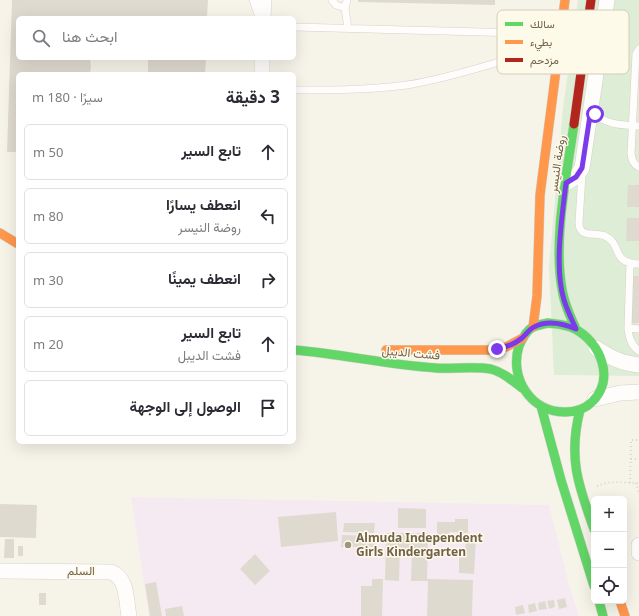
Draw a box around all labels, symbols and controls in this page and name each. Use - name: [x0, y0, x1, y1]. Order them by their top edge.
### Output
- legend: [497, 10, 629, 74]
- search box: [16, 16, 296, 60]
- text: سالك: [530, 16, 555, 31]
- text: ابحث هنا: [62, 26, 117, 46]
- icon: search: [30, 27, 52, 49]
- text: بطيء: [530, 34, 552, 52]
- text: مزدحم: [530, 52, 559, 68]
- text: 3 دقيقة: [226, 85, 280, 108]
- text: سيرًا · 180 m: [32, 88, 103, 106]
- route start: [586, 105, 604, 123]
- street label: روضة النيسر: [544, 134, 569, 195]
- text: تابع السير: [181, 140, 241, 160]
- icon: ahead: [257, 141, 279, 163]
- text: 50 m: [33, 143, 63, 161]
- text: انعطف يسارًا: [166, 194, 241, 214]
- icon: left: [257, 205, 279, 227]
- text: 80 m: [33, 207, 63, 225]
- text: روضة النيسر: [178, 218, 241, 236]
- text: انعطف يمينًا: [168, 268, 241, 288]
- icon: right: [257, 269, 279, 291]
- text: 30 m: [33, 271, 63, 289]
- text: تابع السير: [181, 322, 241, 342]
- icon: ahead: [257, 333, 279, 355]
- text: 20 m: [33, 335, 63, 353]
- route end: [488, 340, 506, 358]
- street label: فشت الديبل: [381, 341, 441, 364]
- text: فشت الديبل: [178, 346, 241, 364]
- text: الوصول إلى الوجهة: [130, 396, 241, 416]
- icon: arrive: [257, 397, 279, 419]
- map controls: [591, 496, 627, 604]
- button: +: [591, 496, 627, 532]
- place label: Almuda Independent Girls Kindergarten: [356, 529, 483, 560]
- button: −: [591, 532, 627, 568]
- marker: Almuda Independent Girls Kindergarten: [343, 540, 353, 550]
- street label: السلم: [67, 562, 95, 579]
- button: locate: [591, 568, 627, 604]

